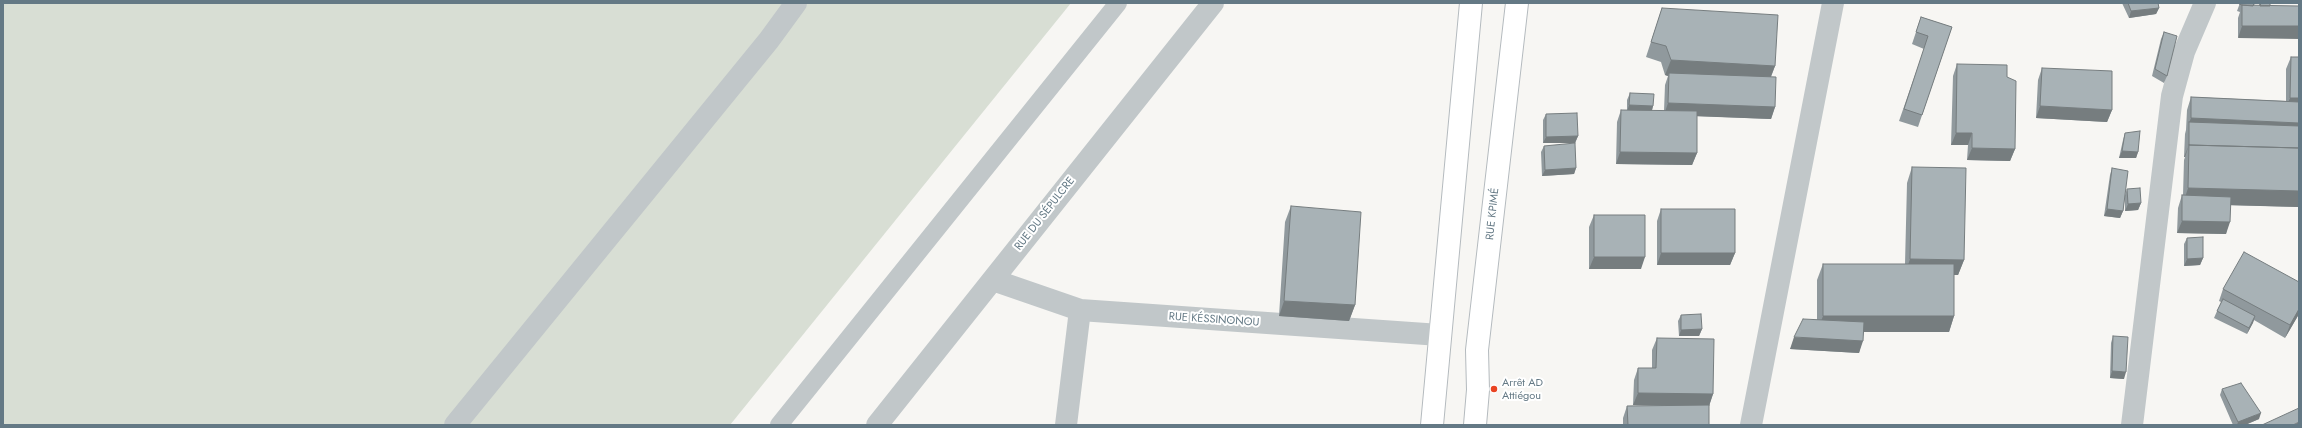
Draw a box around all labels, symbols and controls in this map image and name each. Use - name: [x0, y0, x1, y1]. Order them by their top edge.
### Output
- street label: RUE DU SÉPULCRE: [1012, 175, 1078, 253]
- street label: RUE KPIMÉ: [1484, 187, 1502, 241]
- street label: RUE KÉSSINONOU: [1168, 310, 1260, 330]
- place label: Arrêt AD Attiégou: [1502, 376, 1543, 402]
- marker: Arrêt AD Attiégou: [1489, 384, 1499, 394]

